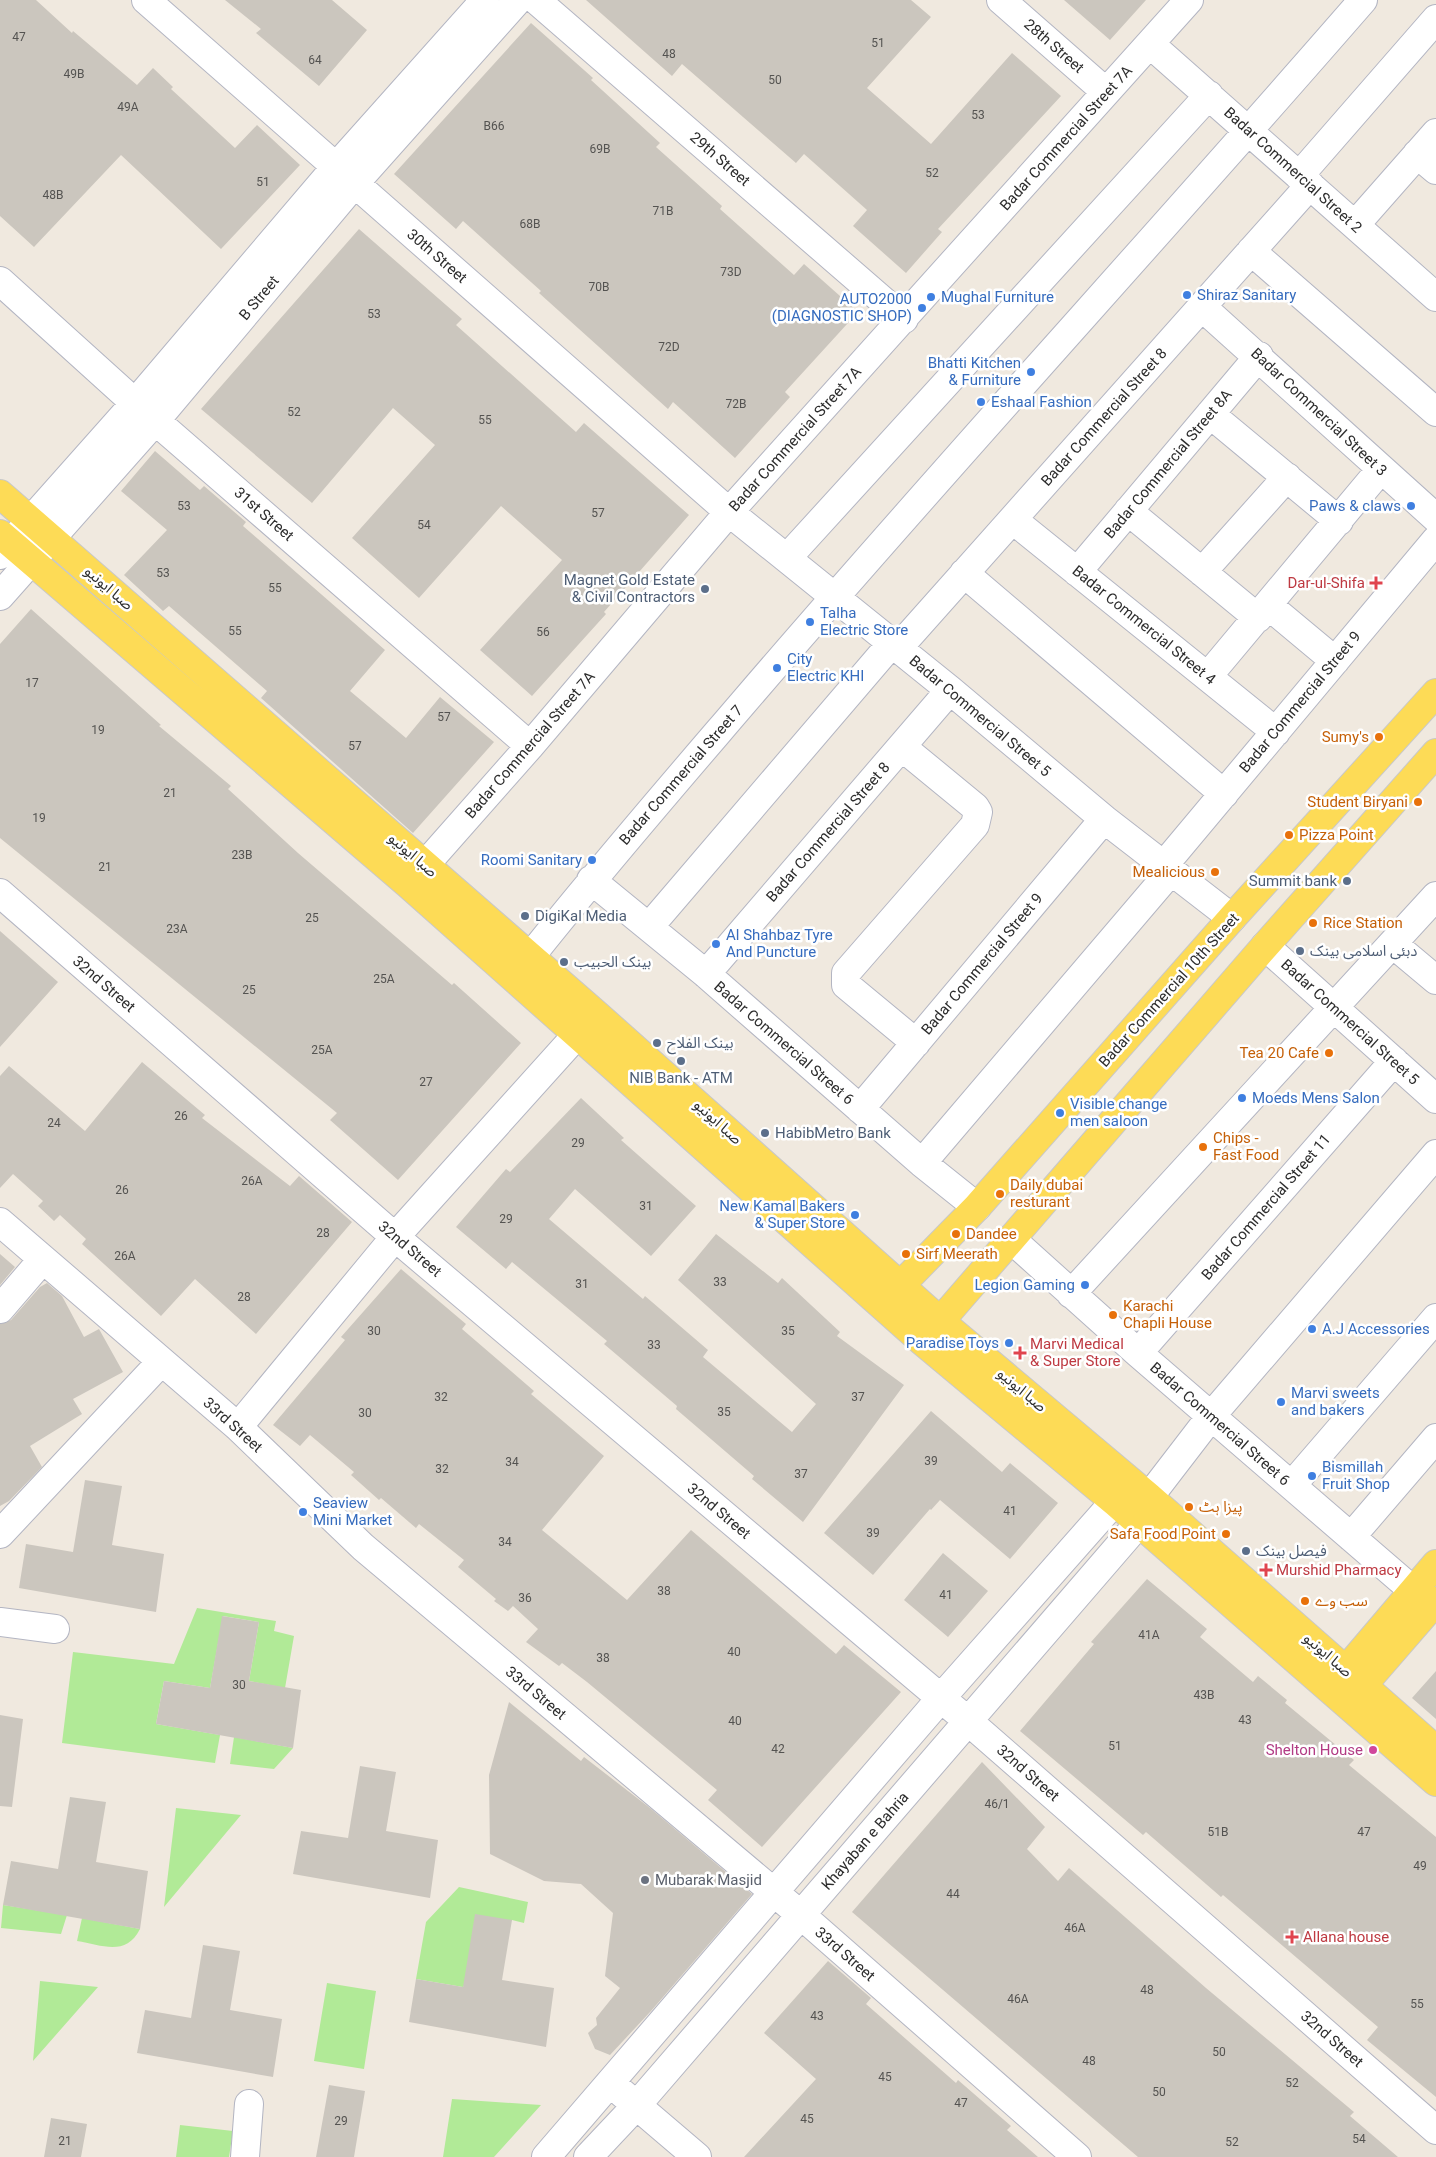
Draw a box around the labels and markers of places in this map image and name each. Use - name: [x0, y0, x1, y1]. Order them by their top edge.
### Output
- place label: Shiraz Sanitary: [1197, 286, 1296, 304]
- place label: Mughal Furniture: [941, 288, 1054, 306]
- marker: Shiraz Sanitary: [1181, 289, 1193, 301]
- place label: AUTO2000 (DIAGNOSTIC SHOP): [772, 290, 912, 325]
- marker: Mughal Furniture: [925, 291, 937, 303]
- marker: AUTO2000 (DIAGNOSTIC SHOP): [916, 302, 928, 314]
- place label: Bhatti Kitchen & Furniture: [928, 354, 1021, 389]
- marker: Bhatti Kitchen & Furniture: [1025, 366, 1037, 378]
- place label: Eshaal Fashion: [991, 393, 1092, 411]
- marker: Eshaal Fashion: [975, 396, 987, 408]
- place label: Paws & claws: [1309, 497, 1401, 515]
- marker: Paws & claws: [1405, 500, 1417, 512]
- place label: Magnet Gold Estate & Civil Contractors: [564, 571, 695, 606]
- place label: Dar-ul-Shifa: [1288, 574, 1365, 592]
- marker: Dar-ul-Shifa: [1369, 576, 1383, 590]
- marker: Magnet Gold Estate & Civil Contractors: [699, 583, 711, 595]
- place label: Talha Electric Store: [820, 604, 908, 639]
- marker: Talha Electric Store: [804, 616, 816, 628]
- place label: City Electric KHI: [787, 650, 864, 685]
- marker: City Electric KHI: [771, 662, 783, 674]
- place label: Sumy's: [1322, 728, 1369, 746]
- marker: Sumy's: [1373, 731, 1385, 743]
- place label: Student Biryani: [1307, 793, 1408, 811]
- marker: Student Biryani: [1412, 796, 1424, 808]
- place label: Pizza Point: [1299, 826, 1374, 844]
- marker: Pizza Point: [1283, 829, 1295, 841]
- place label: Roomi Sanitary: [481, 851, 582, 869]
- marker: Roomi Sanitary: [586, 854, 598, 866]
- place label: Mealicious: [1132, 863, 1205, 881]
- marker: Mealicious: [1209, 866, 1221, 878]
- place label: Summit bank: [1249, 872, 1337, 890]
- marker: Summit bank: [1341, 875, 1353, 887]
- place label: DigiKal Media: [535, 907, 627, 925]
- marker: DigiKal Media: [519, 910, 531, 922]
- place label: Rice Station: [1323, 914, 1403, 932]
- marker: Rice Station: [1307, 917, 1319, 929]
- place label: Al Shahbaz Tyre And Puncture: [726, 926, 833, 961]
- marker: Al Shahbaz Tyre And Puncture: [710, 938, 722, 950]
- place label: دبئی اسلامی بینک: [1310, 942, 1417, 960]
- marker: دبئی اسلامی بینک: [1294, 945, 1306, 957]
- place label: بينک الحبيب: [574, 953, 651, 971]
- marker: بينک الحبيب: [558, 956, 570, 968]
- place label: بینک الفلاح: [667, 1034, 734, 1055]
- marker: بینک الفلاح: [651, 1037, 663, 1049]
- place label: Tea 20 Cafe: [1239, 1044, 1319, 1062]
- marker: Tea 20 Cafe: [1323, 1047, 1335, 1059]
- marker: NIB Bank - ATM: [675, 1055, 687, 1067]
- place label: NIB Bank - ATM: [629, 1069, 733, 1087]
- place label: Moeds Mens Salon: [1252, 1089, 1380, 1107]
- marker: Moeds Mens Salon: [1236, 1092, 1248, 1104]
- place label: Visible change men saloon: [1070, 1095, 1167, 1130]
- marker: Visible change men saloon: [1054, 1107, 1066, 1119]
- place label: HabibMetro Bank: [775, 1124, 891, 1142]
- marker: HabibMetro Bank: [759, 1127, 771, 1139]
- place label: Chips - Fast Food: [1213, 1129, 1279, 1164]
- marker: Chips - Fast Food: [1197, 1141, 1209, 1153]
- place label: Daily dubai resturant: [1010, 1176, 1083, 1211]
- marker: Daily dubai resturant: [994, 1188, 1006, 1200]
- place label: New Kamal Bakers & Super Store: [719, 1197, 845, 1232]
- marker: New Kamal Bakers & Super Store: [849, 1209, 861, 1221]
- place label: Dandee: [966, 1225, 1017, 1243]
- marker: Dandee: [950, 1228, 962, 1240]
- place label: Sirf Meerath: [916, 1245, 998, 1263]
- marker: Sirf Meerath: [900, 1248, 912, 1260]
- place label: Legion Gaming: [974, 1276, 1075, 1294]
- marker: Legion Gaming: [1079, 1279, 1091, 1291]
- place label: Karachi Chapli House: [1123, 1297, 1212, 1332]
- marker: Karachi Chapli House: [1107, 1309, 1119, 1321]
- place label: A.J Accessories: [1322, 1320, 1430, 1338]
- marker: A.J Accessories: [1306, 1323, 1318, 1335]
- place label: Paradise Toys: [906, 1334, 999, 1352]
- place label: Marvi Medical & Super Store: [1030, 1335, 1124, 1370]
- marker: Paradise Toys: [1003, 1337, 1015, 1349]
- marker: Marvi Medical & Super Store: [1014, 1347, 1026, 1359]
- place label: Marvi sweets and bakers: [1291, 1384, 1380, 1419]
- marker: Marvi sweets and bakers: [1275, 1396, 1287, 1408]
- place label: Bismillah Fruit Shop: [1322, 1458, 1390, 1493]
- marker: Bismillah Fruit Shop: [1306, 1470, 1318, 1482]
- place label: Seaview Mini Market: [313, 1494, 392, 1529]
- place label: پیزا ہٹ: [1199, 1498, 1242, 1517]
- marker: پیزا ہٹ: [1183, 1501, 1195, 1513]
- marker: Seaview Mini Market: [297, 1506, 309, 1518]
- place label: Safa Food Point: [1110, 1525, 1216, 1543]
- marker: Safa Food Point: [1220, 1528, 1232, 1540]
- place label: فیصل بینک: [1256, 1542, 1327, 1560]
- marker: فیصل بینک: [1240, 1545, 1252, 1557]
- place label: Murshid Pharmacy: [1276, 1561, 1402, 1579]
- marker: Murshid Pharmacy: [1260, 1564, 1272, 1576]
- place label: سب وے: [1315, 1592, 1368, 1610]
- marker: سب وے: [1299, 1595, 1311, 1607]
- place label: Shelton House: [1266, 1741, 1363, 1759]
- marker: Shelton House: [1367, 1744, 1379, 1756]
- place label: Mubarak Masjid: [655, 1871, 762, 1889]
- marker: Mubarak Masjid: [639, 1874, 651, 1886]
- place label: Allana house: [1303, 1928, 1389, 1946]
- marker: Allana house: [1285, 1930, 1299, 1944]

